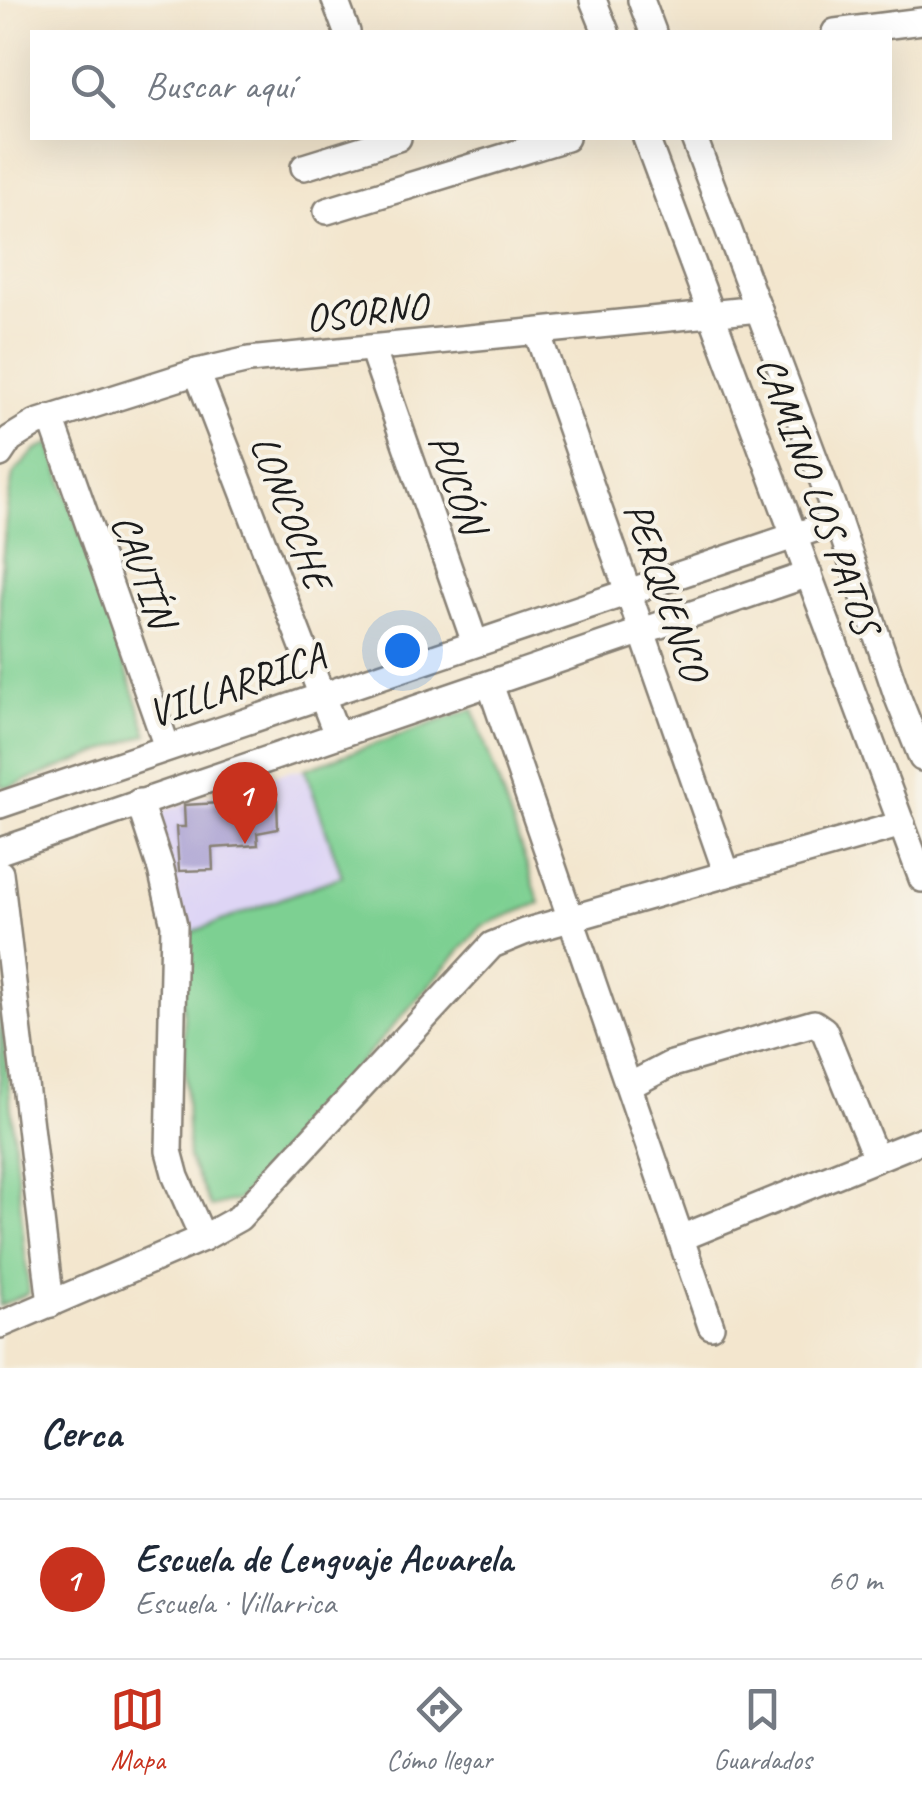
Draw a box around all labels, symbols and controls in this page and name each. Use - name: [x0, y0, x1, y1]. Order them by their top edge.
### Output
- search box: [30, 30, 892, 140]
- icon: search: [65, 58, 120, 113]
- text: Buscar aquí: [145, 62, 294, 109]
- street label: OSORNO: [303, 280, 433, 343]
- street label: CAMINO LOS PATOS: [745, 350, 893, 645]
- street label: PUCÓN: [417, 427, 499, 545]
- street label: LONCOCHE: [239, 428, 345, 601]
- street label: PERQUENCO: [612, 496, 721, 691]
- street label: CAUTÍN: [100, 507, 188, 639]
- your location: [377, 625, 428, 676]
- street label: VILLARRICA: [141, 631, 333, 739]
- pin: 1: [212, 762, 278, 844]
- text: Cerca: [40, 1407, 122, 1460]
- text: Escuela de Lenguaje Acuarela: [135, 1535, 512, 1582]
- text: 1: [65, 1559, 80, 1600]
- text: 60 m: [828, 1559, 882, 1600]
- text: Escuela · Villarrica: [135, 1582, 336, 1623]
- tab: Mapa: [110, 1682, 165, 1777]
- tab: Cómo llegar: [386, 1682, 492, 1777]
- tab: Guardados: [713, 1682, 812, 1777]

